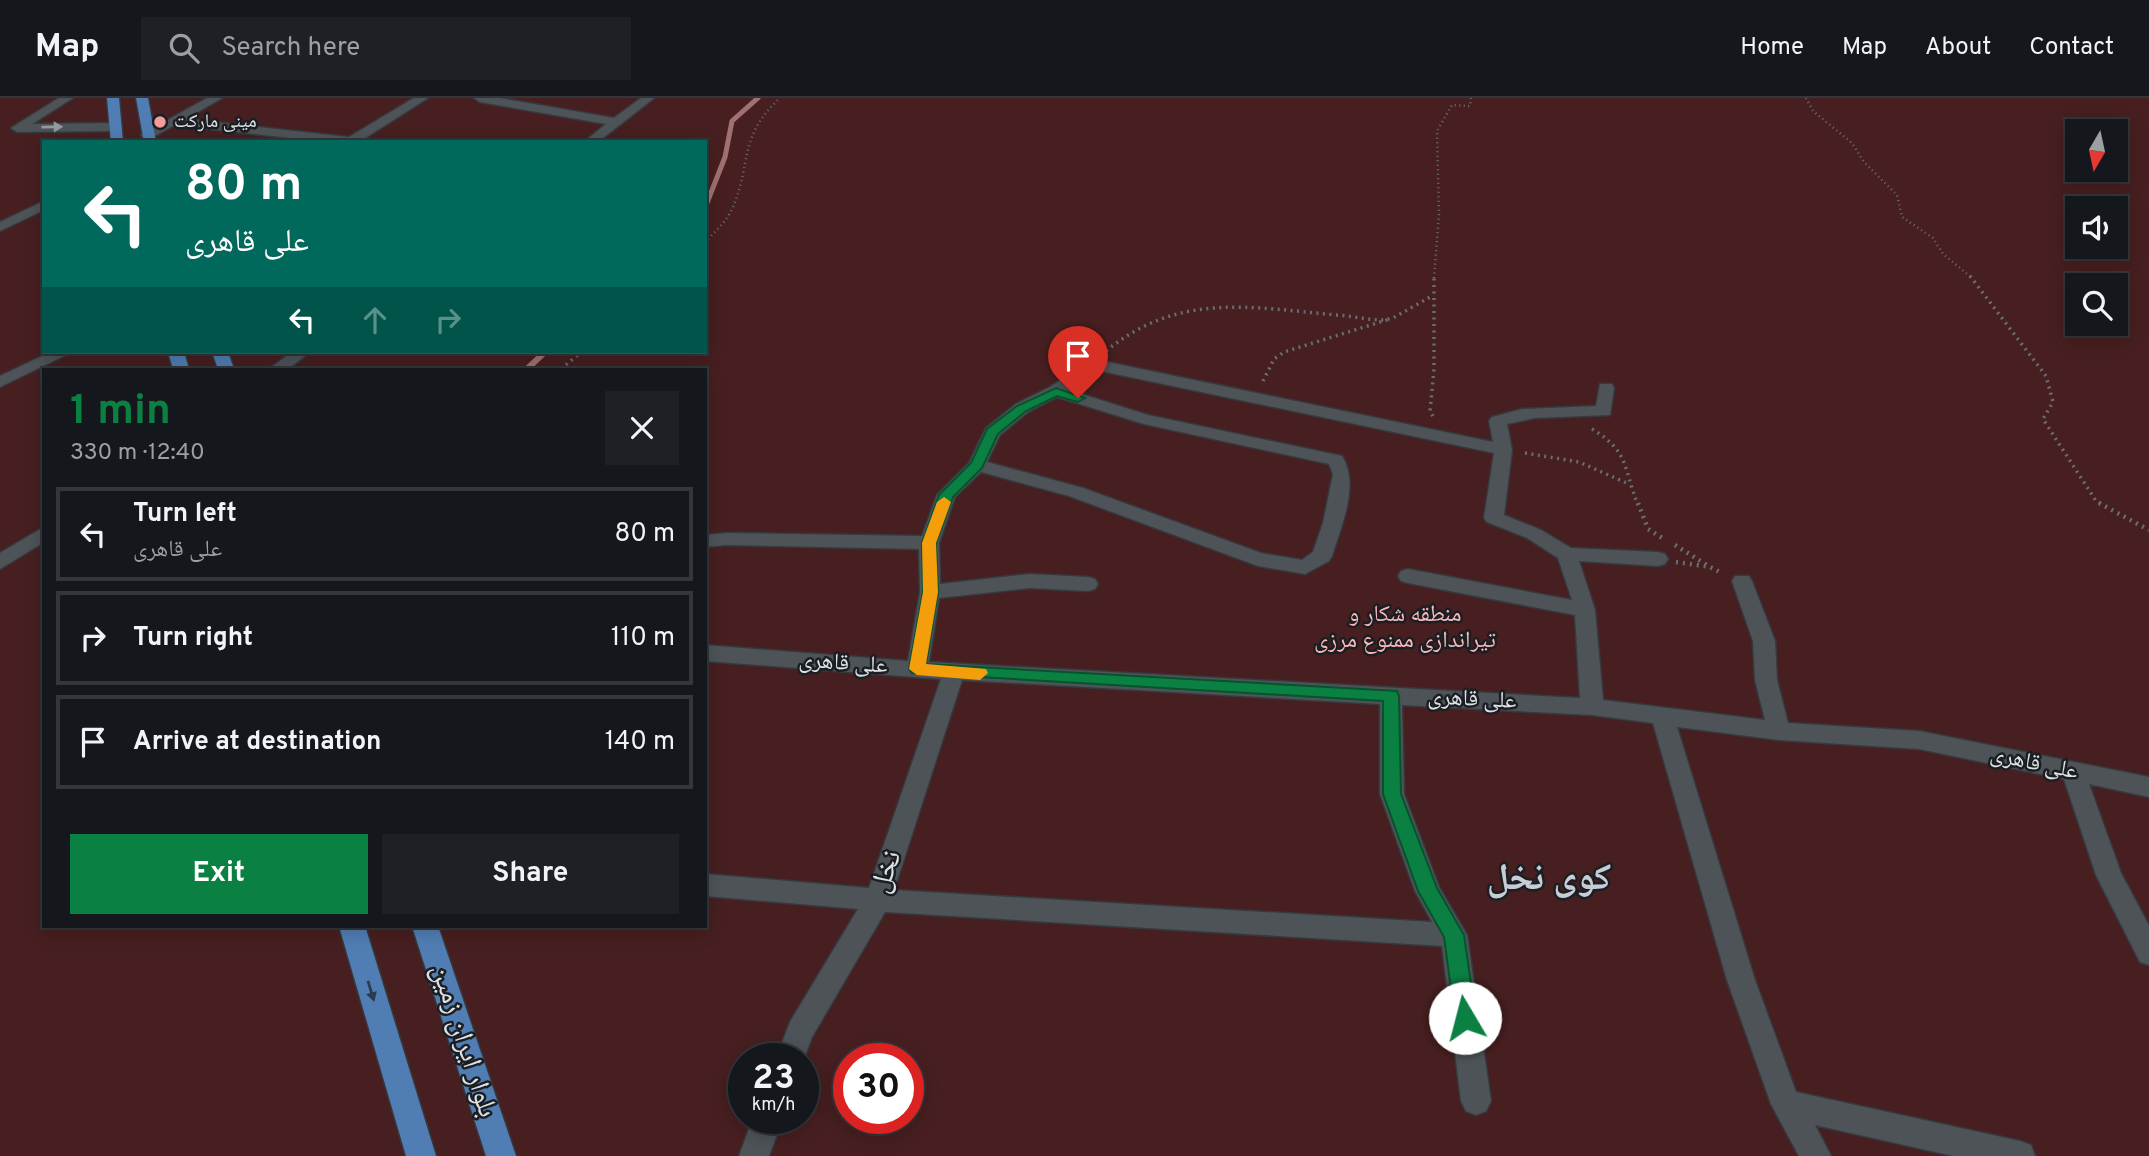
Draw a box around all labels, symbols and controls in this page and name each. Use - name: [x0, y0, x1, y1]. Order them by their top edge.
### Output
- search box: [141, 17, 631, 80]
- text: Map: [35, 27, 99, 69]
- icon: search: [165, 29, 203, 67]
- text: Search here: [221, 32, 360, 65]
- text: Home: [1740, 33, 1804, 63]
- text: Map: [1842, 33, 1887, 63]
- text: About: [1925, 33, 1991, 63]
- text: Contact: [2029, 33, 2114, 63]
- place label: مینی مارکت: [174, 110, 257, 134]
- marker: مینی مارکت: [152, 114, 168, 130]
- north arrow: [2065, 119, 2128, 182]
- map controls: [2065, 119, 2128, 336]
- one-way arrow: [41, 121, 63, 133]
- text: 80 m: [185, 156, 302, 218]
- icon: left: [70, 168, 161, 259]
- button: sound: [2065, 196, 2128, 259]
- text: علی قاهری: [185, 223, 309, 263]
- button: search: [2065, 273, 2128, 336]
- icon: left: [283, 301, 321, 339]
- icon: ahead: [356, 301, 394, 339]
- icon: right: [429, 301, 467, 339]
- pin: [1048, 326, 1108, 398]
- icon: arrive: [1059, 337, 1097, 375]
- text: 1 min: [70, 386, 171, 439]
- button: close: [605, 391, 679, 465]
- text: 330 m · 12:40: [70, 439, 205, 468]
- text: Turn left: [133, 498, 237, 531]
- icon: left: [74, 515, 112, 553]
- text: 80 m: [615, 518, 675, 551]
- text: علی قاهری: [133, 536, 222, 565]
- park label: منطقه شکار و تیراندازی ممنوع مرزی: [1314, 601, 1496, 656]
- icon: right: [74, 619, 112, 657]
- text: Turn right: [133, 622, 253, 655]
- text: 110 m: [611, 622, 675, 655]
- street label: علی قاهری: [798, 646, 889, 682]
- street label: علی قاهری: [1427, 683, 1518, 717]
- icon: arrive: [74, 723, 112, 761]
- text: Arrive at destination: [133, 726, 381, 759]
- text: 140 m: [605, 726, 675, 759]
- street label: علی قاهری: [1987, 741, 2081, 788]
- button: Exit: [70, 834, 368, 914]
- button: Share: [382, 834, 679, 914]
- street label: نخل: [863, 846, 911, 898]
- district label: کوی نخل: [1487, 856, 1611, 903]
- street label: بلوار ایران زمین: [421, 960, 505, 1122]
- one-way arrow: [367, 981, 377, 1002]
- position arrow: [1428, 981, 1502, 1055]
- speed limit sign: 30: [833, 1043, 924, 1134]
- text: 23: [752, 1057, 795, 1101]
- text: km/h: [752, 1094, 795, 1117]

